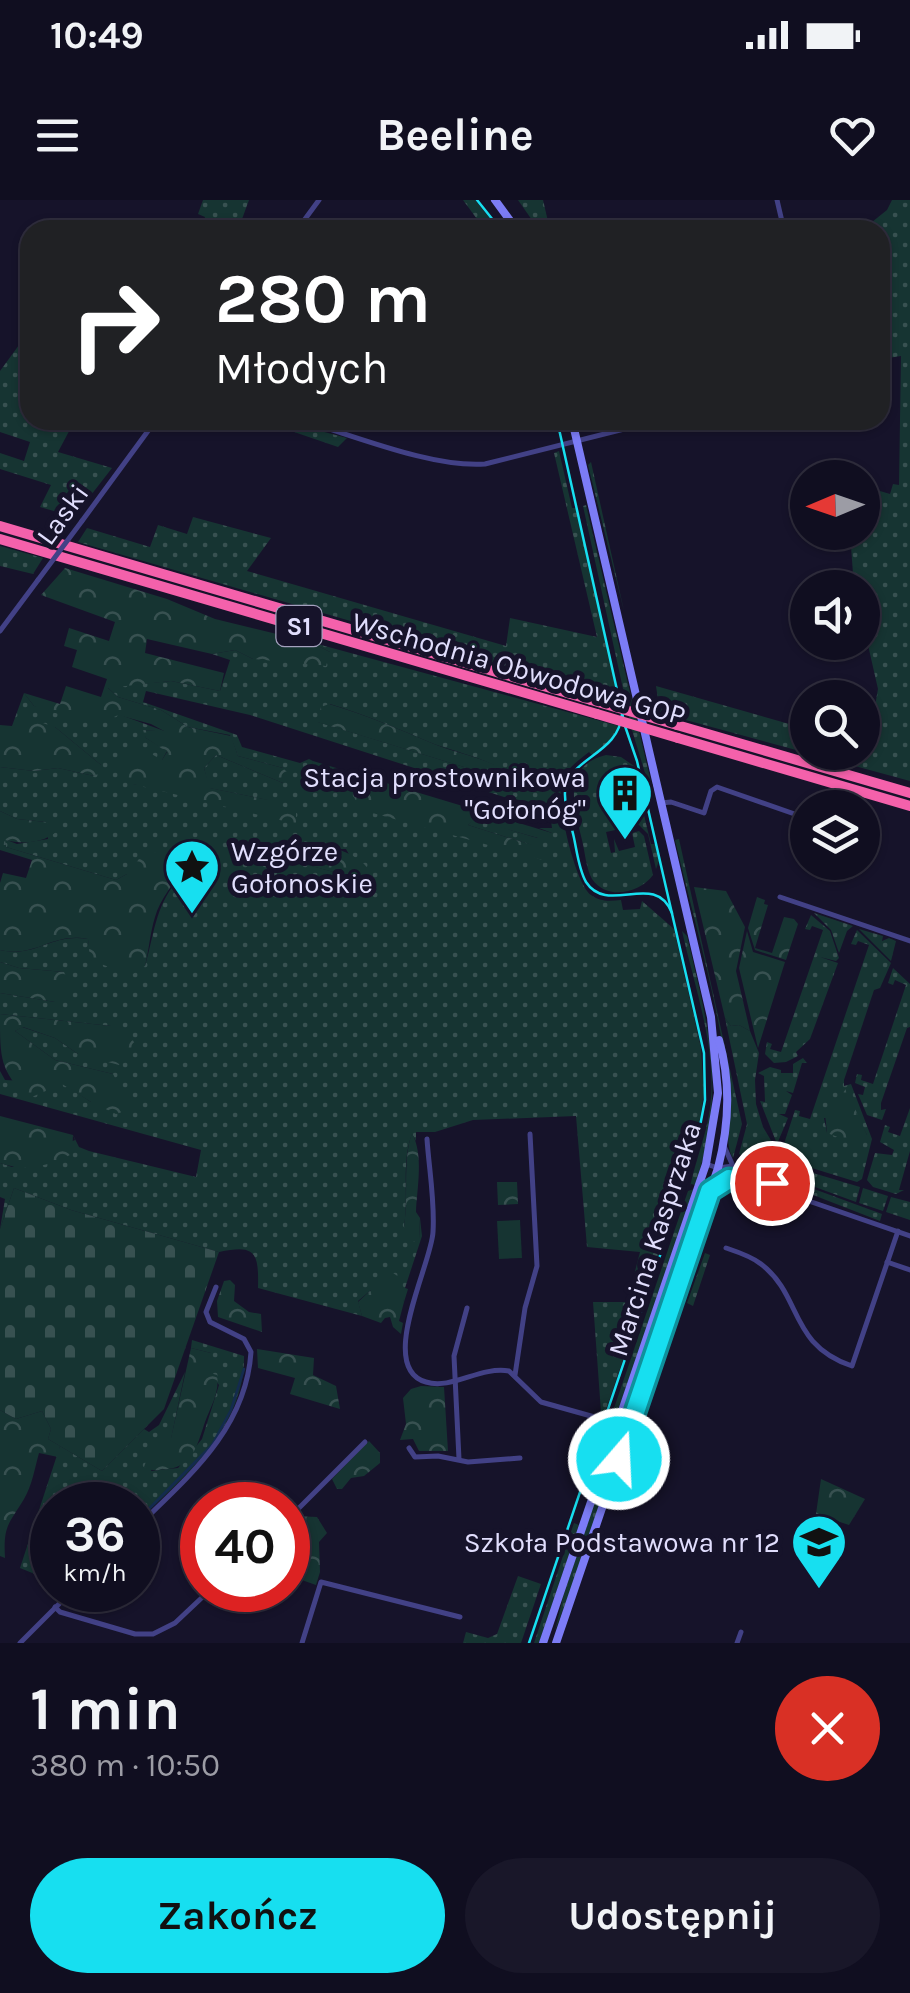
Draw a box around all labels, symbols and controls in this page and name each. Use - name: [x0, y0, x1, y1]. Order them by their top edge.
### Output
- text: 10:49: [50, 13, 144, 58]
- icon: menu: [30, 108, 85, 163]
- icon: heart: [825, 108, 880, 163]
- text: Beeline: [376, 109, 534, 161]
- text: 280 m: [215, 258, 431, 340]
- icon: right: [50, 260, 180, 390]
- text: Młodych: [215, 342, 388, 394]
- north arrow: [790, 460, 880, 550]
- map controls: [790, 460, 880, 880]
- street label: Laski: [29, 477, 96, 551]
- button: sound: [790, 570, 880, 660]
- street label: Wschodnia Obwodowa GOP: [348, 605, 689, 732]
- road number: S1: [276, 606, 322, 646]
- button: search: [790, 680, 880, 770]
- place label: Stacja prostownikowa "Gołonóg": [303, 761, 586, 826]
- building icon: Stacja prostownikowa "Gołonóg": [595, 763, 655, 842]
- button: layers: [790, 790, 880, 880]
- place label: Wzgórze Gołonoskie: [231, 835, 373, 900]
- place icon: Wzgórze Gołonoskie: [162, 837, 222, 916]
- street label: Marcina Kasprzaka: [601, 1118, 708, 1361]
- pin: [730, 1141, 815, 1226]
- icon: arrive: [745, 1156, 800, 1211]
- position arrow: [567, 1407, 671, 1511]
- speed limit sign: 40: [180, 1482, 310, 1612]
- text: 36: [64, 1505, 126, 1564]
- school or university icon: Szkoła Podstawowa nr 12: [789, 1512, 849, 1591]
- place label: Szkoła Podstawowa nr 12: [464, 1526, 780, 1559]
- text: km/h: [63, 1558, 127, 1587]
- text: 1 min: [30, 1674, 181, 1744]
- button: close: [775, 1676, 880, 1781]
- text: 380 m · 10:50: [30, 1747, 220, 1784]
- button: Zakończ: [30, 1858, 445, 1973]
- button: Udostępnij: [465, 1858, 880, 1973]

